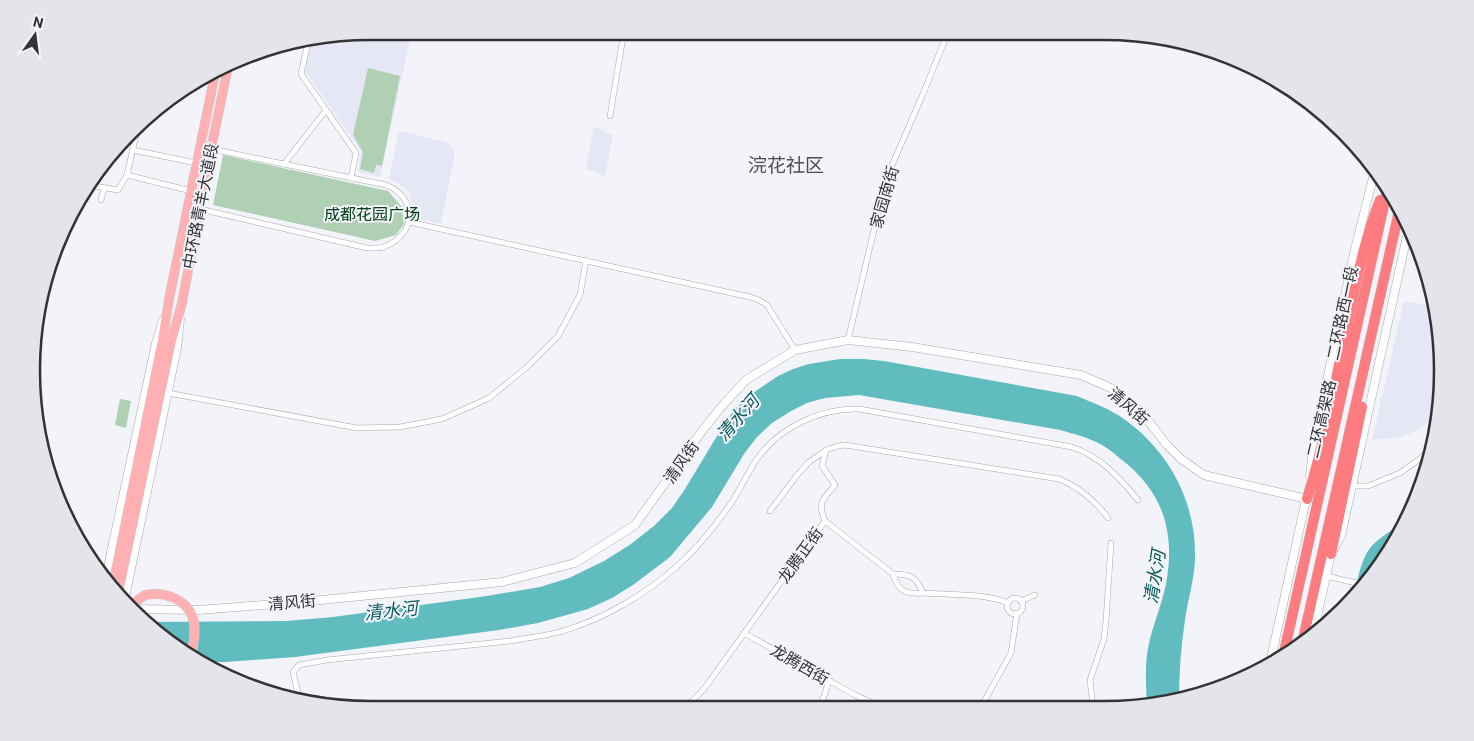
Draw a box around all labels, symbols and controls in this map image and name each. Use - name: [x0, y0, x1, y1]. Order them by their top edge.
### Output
- north arrow: [10, 10, 60, 60]
- text: N: [31, 13, 45, 31]
- street label: 中环路青羊大道段: [179, 141, 222, 271]
- district label: 浣花社区: [748, 154, 824, 177]
- street label: 家园南街: [867, 164, 902, 231]
- park label: 成都花园广场: [324, 205, 420, 224]
- street label: 二环路西一段: [1323, 264, 1362, 362]
- street label: 二环高架路: [1303, 378, 1340, 460]
- street label: 清风街: [1104, 383, 1153, 429]
- water label: 清水河: [712, 388, 765, 445]
- street label: 清风街: [660, 437, 703, 487]
- street label: 龙腾正街: [774, 524, 827, 587]
- water label: 清水河: [1140, 546, 1170, 605]
- street label: 清风街: [267, 591, 317, 614]
- water label: 清水河: [363, 597, 422, 624]
- street label: 龙腾西街: [767, 640, 832, 689]

